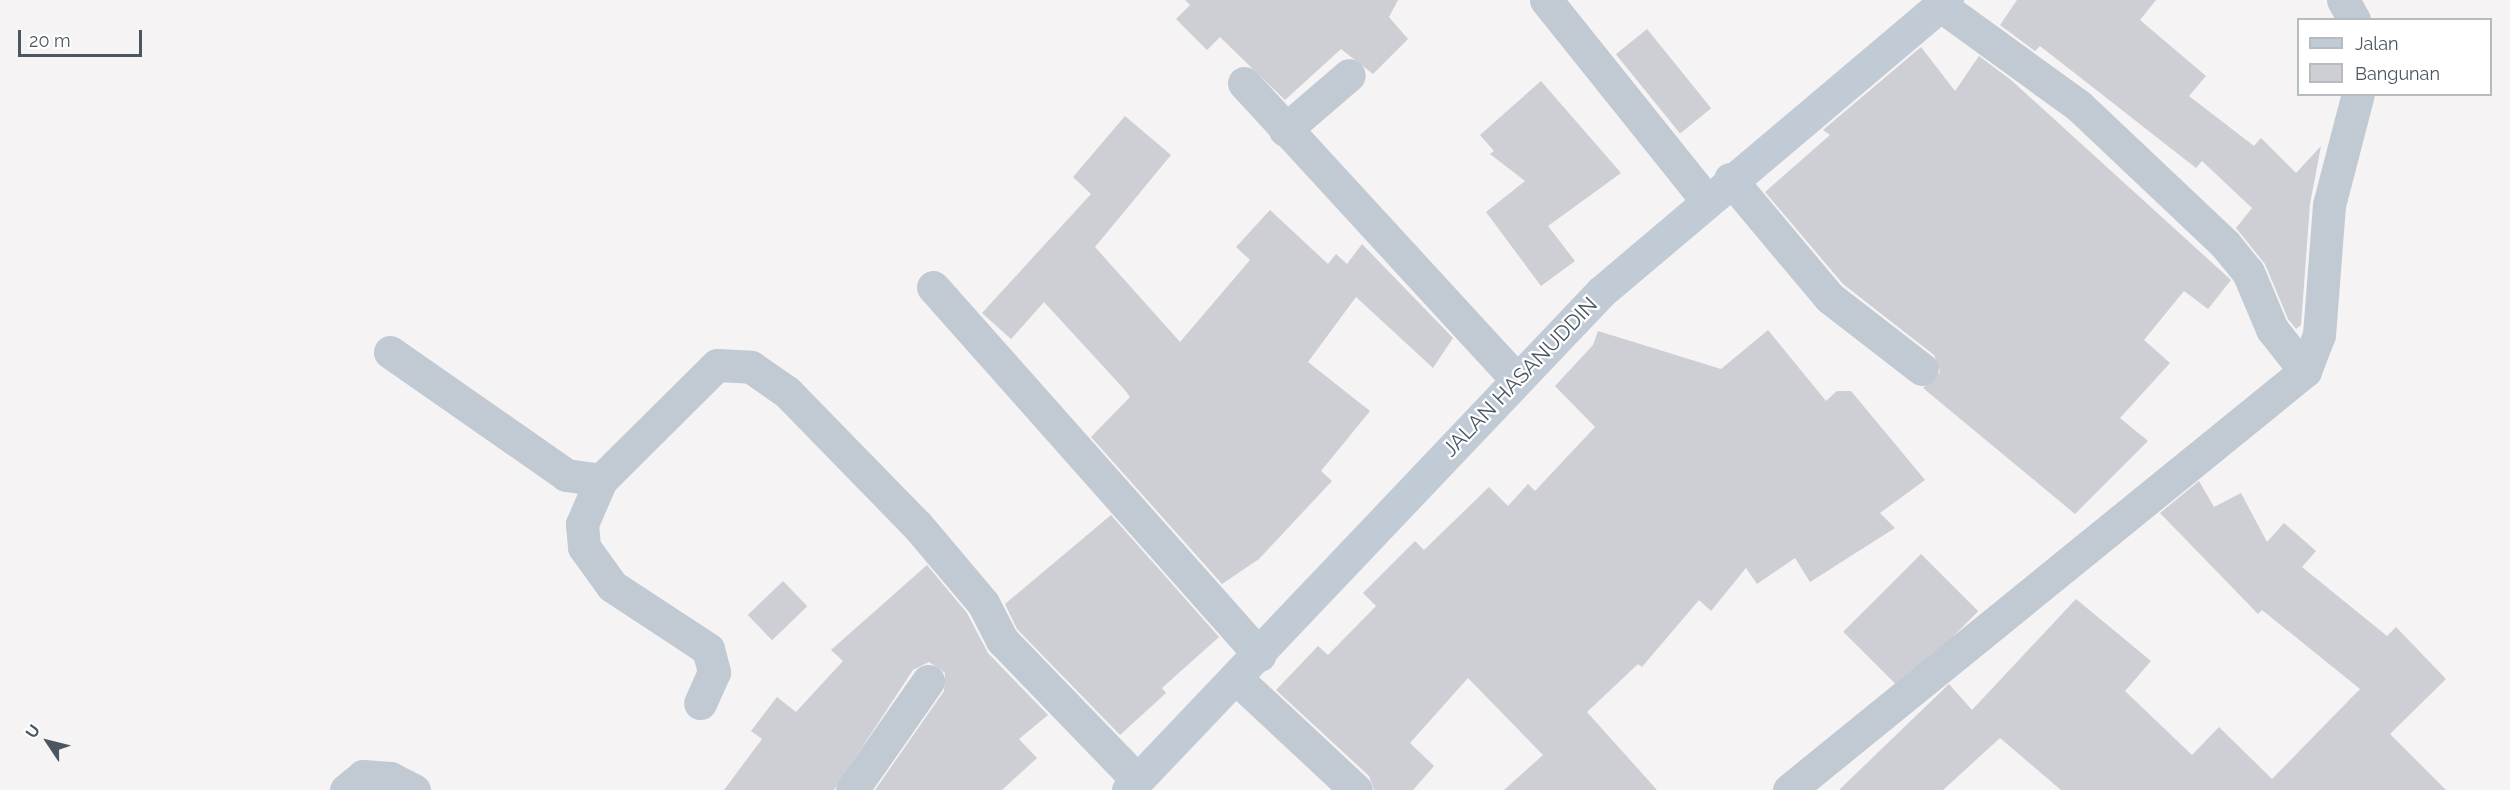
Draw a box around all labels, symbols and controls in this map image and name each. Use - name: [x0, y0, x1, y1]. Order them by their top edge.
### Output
- scale bar: [21, 18, 146, 56]
- legend: [2297, 18, 2492, 96]
- text: 20 m: [29, 30, 71, 51]
- text: Jalan: [2355, 33, 2399, 54]
- text: Bangunan: [2355, 63, 2440, 84]
- street label: JALAN HASANUDDIN: [1437, 292, 1603, 462]
- north arrow: [18, 712, 78, 772]
- text: U: [22, 721, 44, 742]

